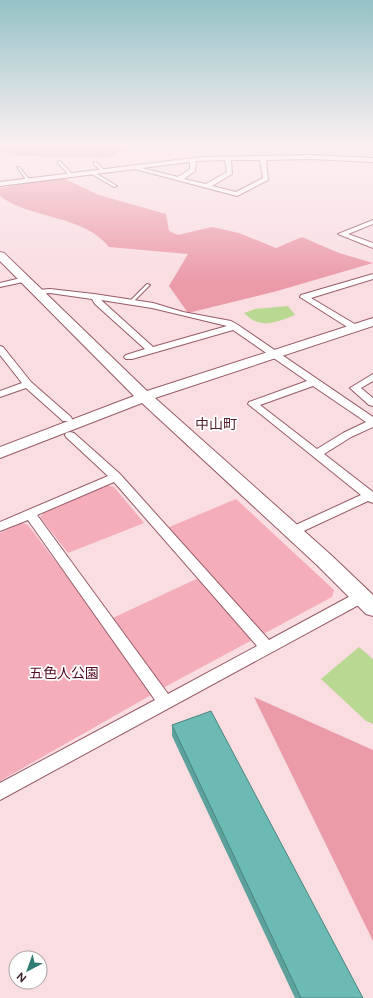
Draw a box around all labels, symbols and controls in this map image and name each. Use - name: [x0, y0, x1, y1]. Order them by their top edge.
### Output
- district label: 中山町: [195, 416, 237, 433]
- park label: 五色人公園: [29, 665, 99, 682]
- north arrow: [8, 950, 48, 990]
- text: N: [14, 969, 29, 985]

